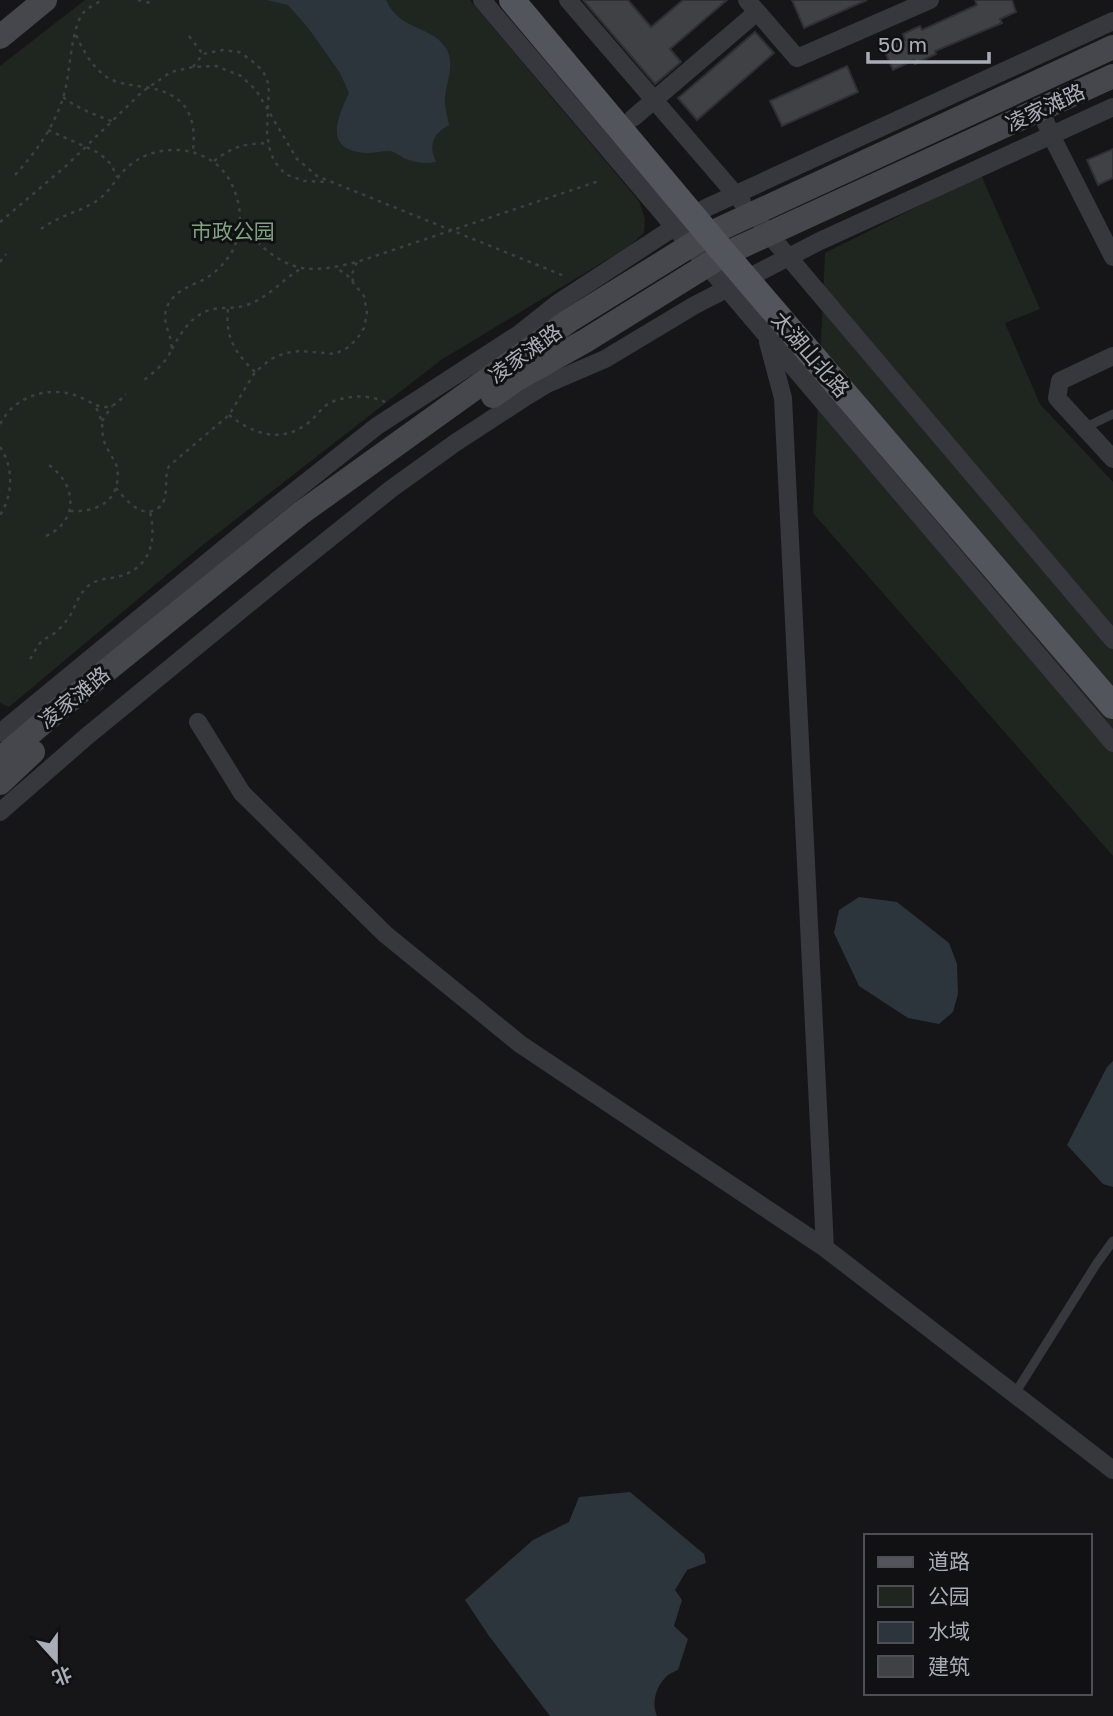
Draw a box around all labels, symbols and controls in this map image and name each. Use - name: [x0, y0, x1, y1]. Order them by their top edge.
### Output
- scale bar: [868, 21, 989, 65]
- text: 50 m: [878, 31, 927, 57]
- street label: 凌家滩路: [1001, 77, 1089, 137]
- park label: 市政公园: [191, 218, 275, 244]
- street label: 太湖山北路: [767, 306, 855, 402]
- street label: 凌家滩路: [483, 318, 567, 388]
- street label: 凌家滩路: [33, 660, 115, 734]
- legend: [864, 1534, 1092, 1695]
- text: 道路: [928, 1548, 970, 1574]
- text: 公园: [928, 1583, 970, 1609]
- text: 水域: [928, 1618, 970, 1644]
- north arrow: [21, 1625, 91, 1695]
- text: 建筑: [928, 1653, 970, 1679]
- text: 北: [49, 1662, 75, 1690]

